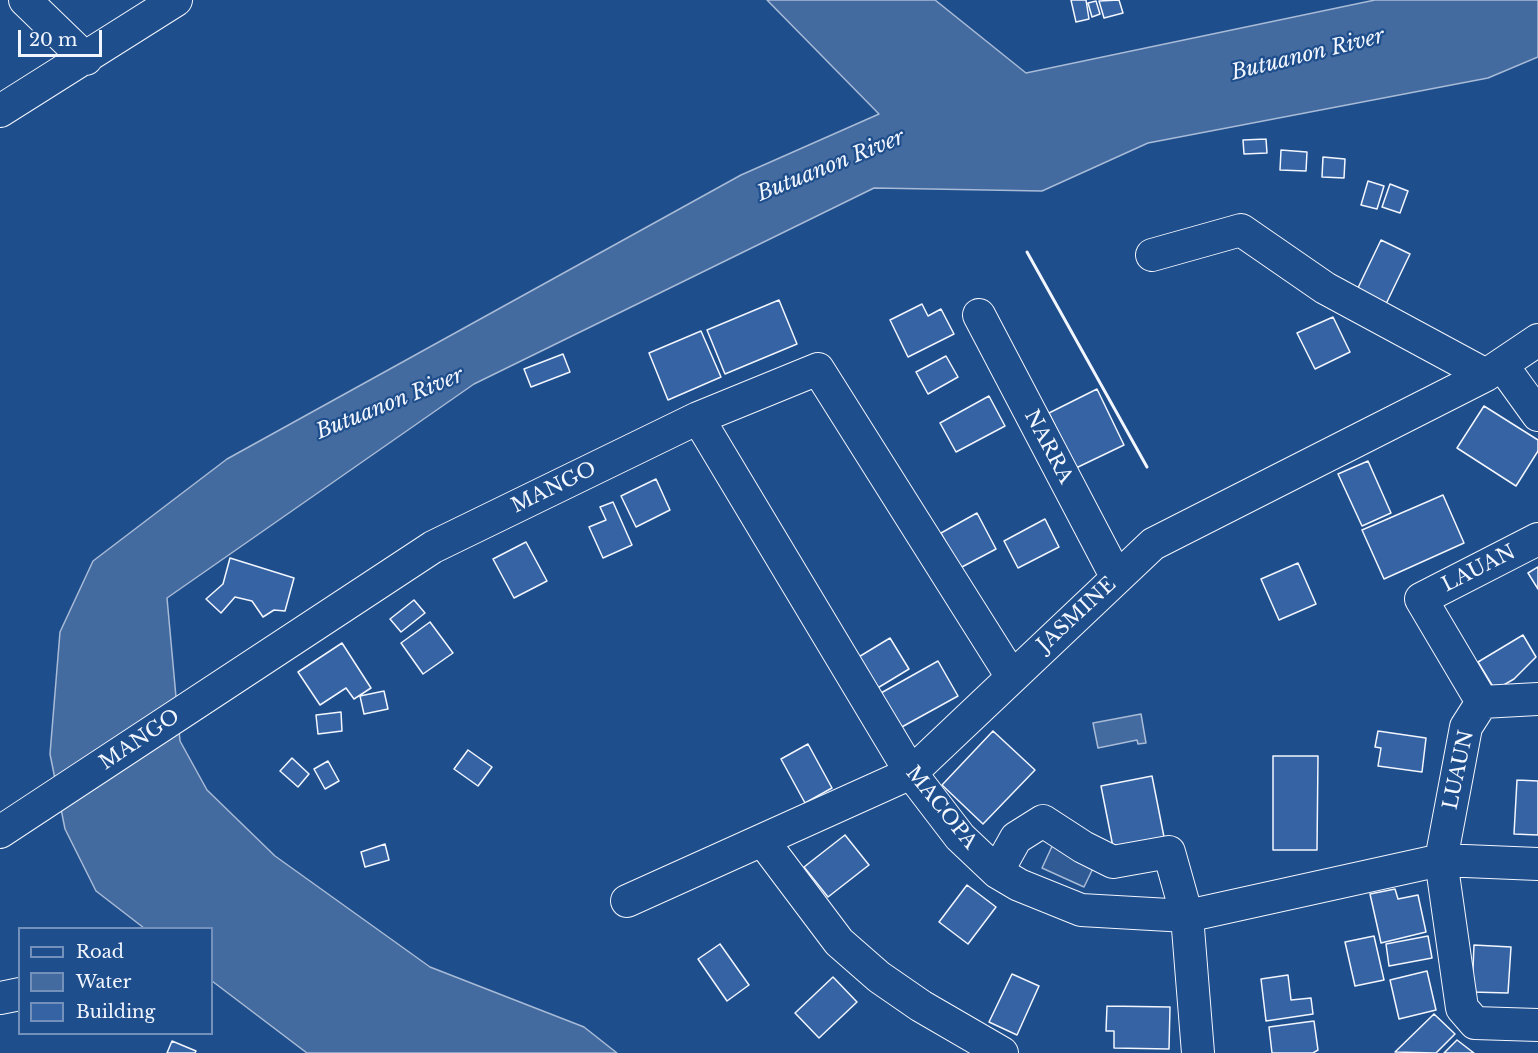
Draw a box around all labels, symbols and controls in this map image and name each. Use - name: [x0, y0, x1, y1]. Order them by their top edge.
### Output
- scale bar: [21, 18, 105, 56]
- water label: Butuanon River: [1229, 24, 1387, 86]
- text: 20 m: [29, 29, 77, 51]
- water label: Butuanon River: [753, 125, 909, 207]
- water label: Butuanon River: [312, 363, 468, 445]
- street label: NARRA: [1019, 406, 1077, 488]
- street label: MANGO: [508, 457, 600, 519]
- street label: LAUAN: [1438, 540, 1520, 598]
- street label: JASMINE: [1033, 573, 1121, 657]
- street label: MANGO: [95, 705, 185, 775]
- street label: LUAUN: [1439, 728, 1479, 812]
- street label: MACOPA: [900, 762, 982, 854]
- legend: [18, 927, 213, 1035]
- text: Road: [76, 941, 124, 963]
- text: Water: [76, 971, 131, 993]
- text: Building: [76, 1001, 155, 1023]

